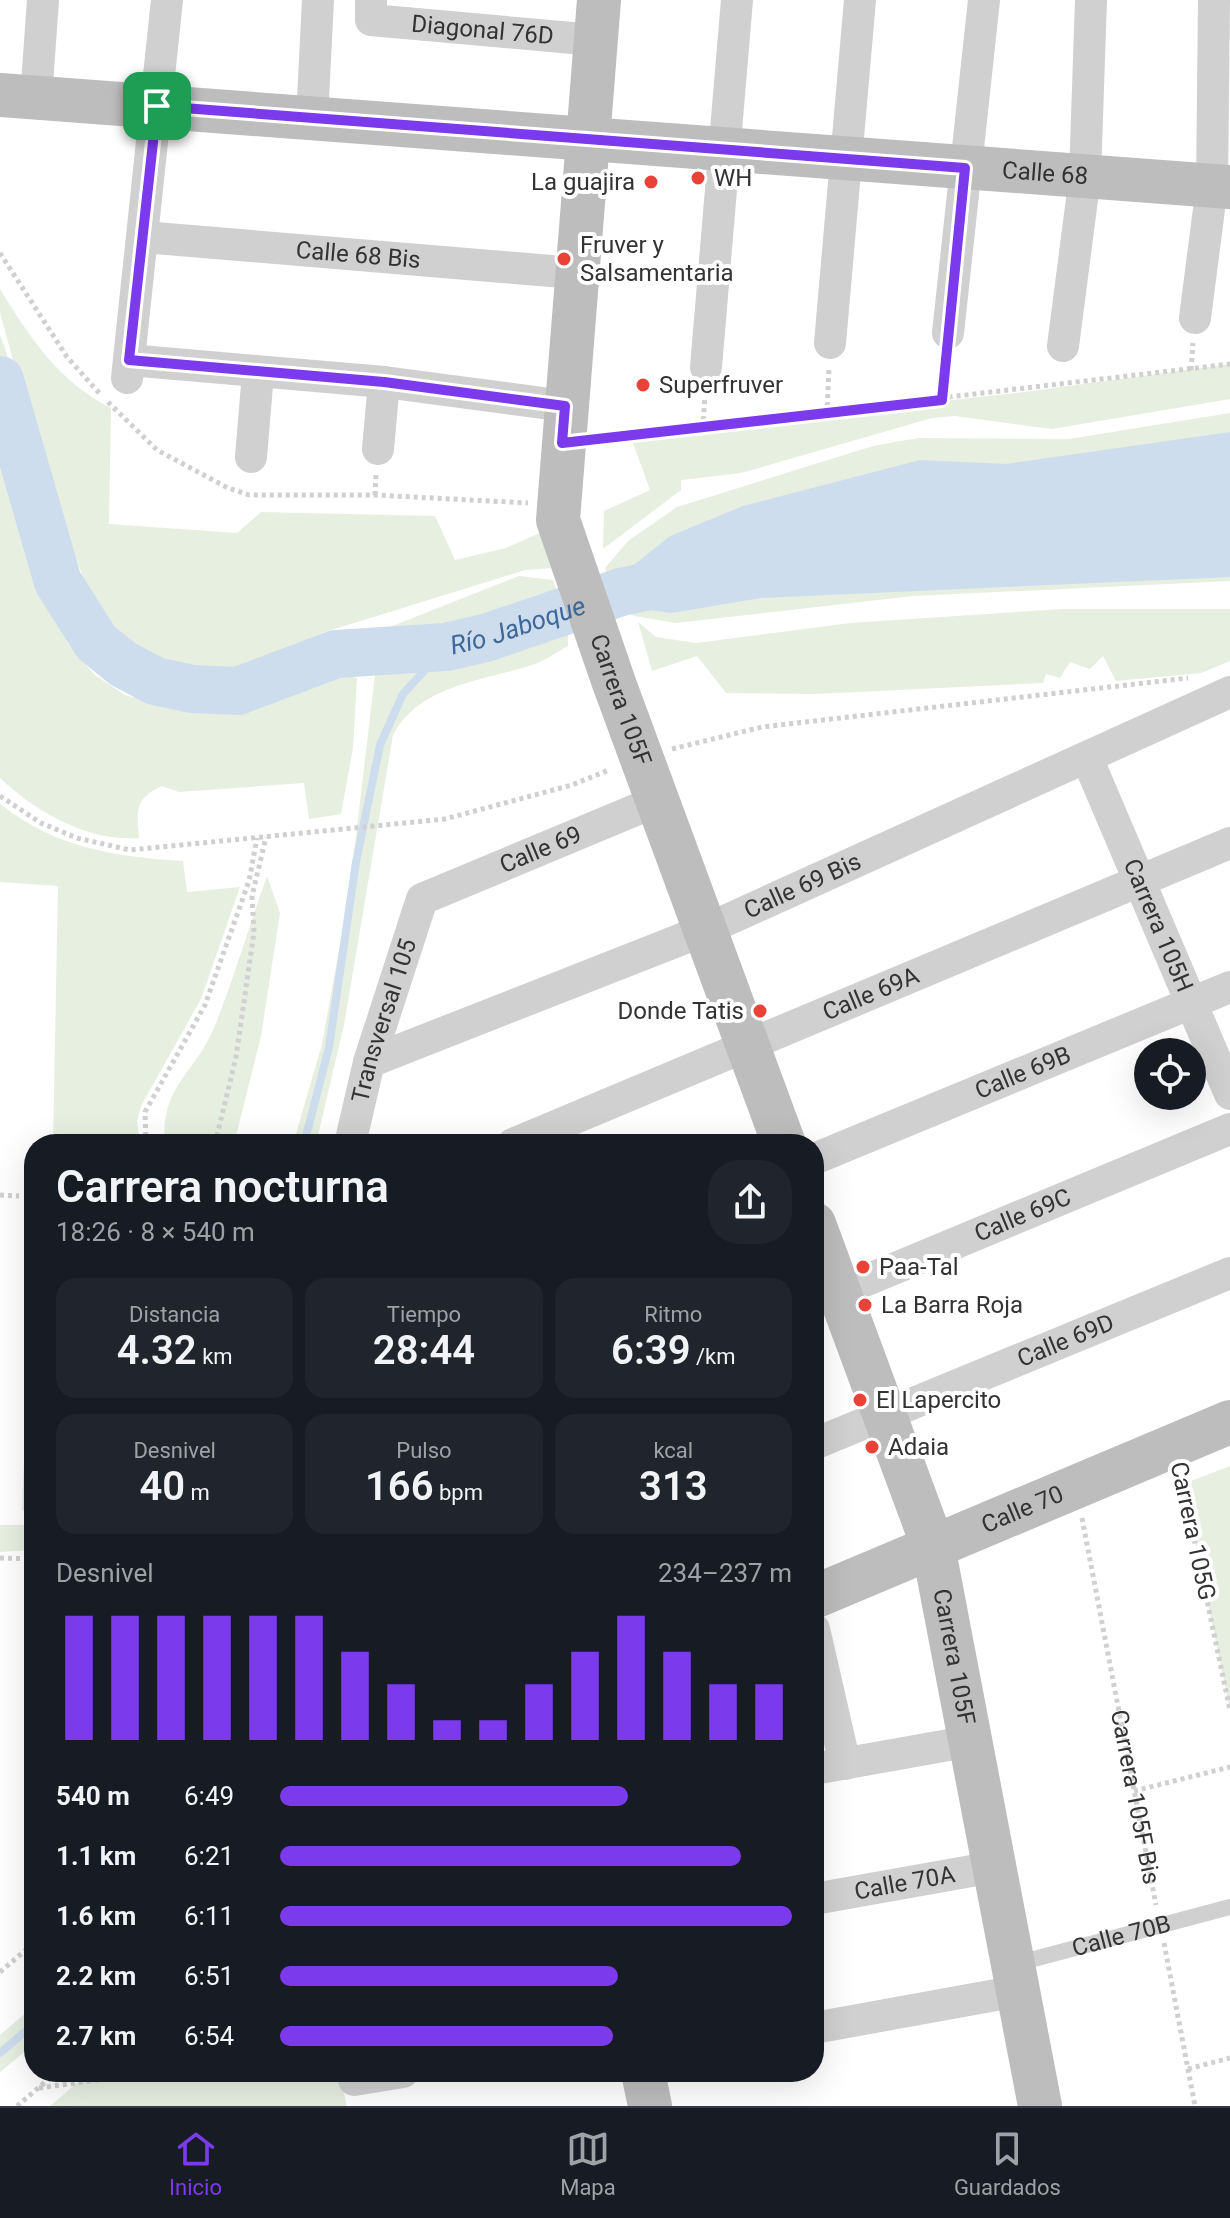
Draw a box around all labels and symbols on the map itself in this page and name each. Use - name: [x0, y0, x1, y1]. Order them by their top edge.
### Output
- street label: Diagonal 76D: [410, 10, 555, 50]
- pin: [123, 72, 191, 140]
- street label: Calle 68: [1001, 156, 1089, 190]
- place label: WH: [714, 164, 752, 192]
- place label: La guajira: [531, 168, 635, 196]
- marker: WH: [689, 169, 707, 187]
- marker: La guajira: [642, 173, 660, 191]
- place label: Fruver y Salsamentaria: [580, 231, 734, 287]
- street label: Calle 68 Bis: [295, 236, 422, 274]
- marker: Fruver y Salsamentaria: [555, 250, 573, 268]
- place label: Superfruver: [659, 371, 783, 399]
- marker: Superfruver: [634, 376, 652, 394]
- water label: Río Jaboque: [447, 590, 589, 661]
- street label: Carrera 105F: [584, 630, 657, 769]
- street label: Calle 69: [495, 820, 586, 879]
- street label: Calle 69 Bis: [740, 847, 865, 924]
- street label: Carrera 105H: [1118, 855, 1199, 996]
- street label: Transversal 105: [346, 935, 422, 1105]
- street label: Calle 69A: [818, 961, 923, 1026]
- place label: Donde Tatis: [617, 997, 744, 1025]
- marker: Donde Tatis: [751, 1002, 769, 1020]
- street label: Calle 69B: [971, 1040, 1075, 1105]
- street label: Calle 69C: [970, 1183, 1075, 1248]
- place label: Paa-Tal: [879, 1253, 959, 1281]
- marker: Paa-Tal: [854, 1258, 872, 1276]
- place label: La Barra Roja: [881, 1291, 1023, 1319]
- marker: La Barra Roja: [856, 1296, 874, 1314]
- street label: Calle 69D: [1013, 1308, 1118, 1373]
- place label: El Lapercito: [876, 1386, 1001, 1414]
- marker: El Lapercito: [851, 1391, 869, 1409]
- place label: Adaia: [888, 1433, 949, 1461]
- marker: Adaia: [863, 1438, 881, 1456]
- street label: Carrera 105G: [1165, 1459, 1221, 1603]
- street label: Calle 70: [977, 1480, 1067, 1539]
- street label: Carrera 105F: [927, 1586, 981, 1727]
- street label: Carrera 105F Bis: [1105, 1707, 1166, 1887]
- street label: Calle 70A: [852, 1860, 957, 1906]
- street label: Calle 70B: [1069, 1909, 1174, 1962]

